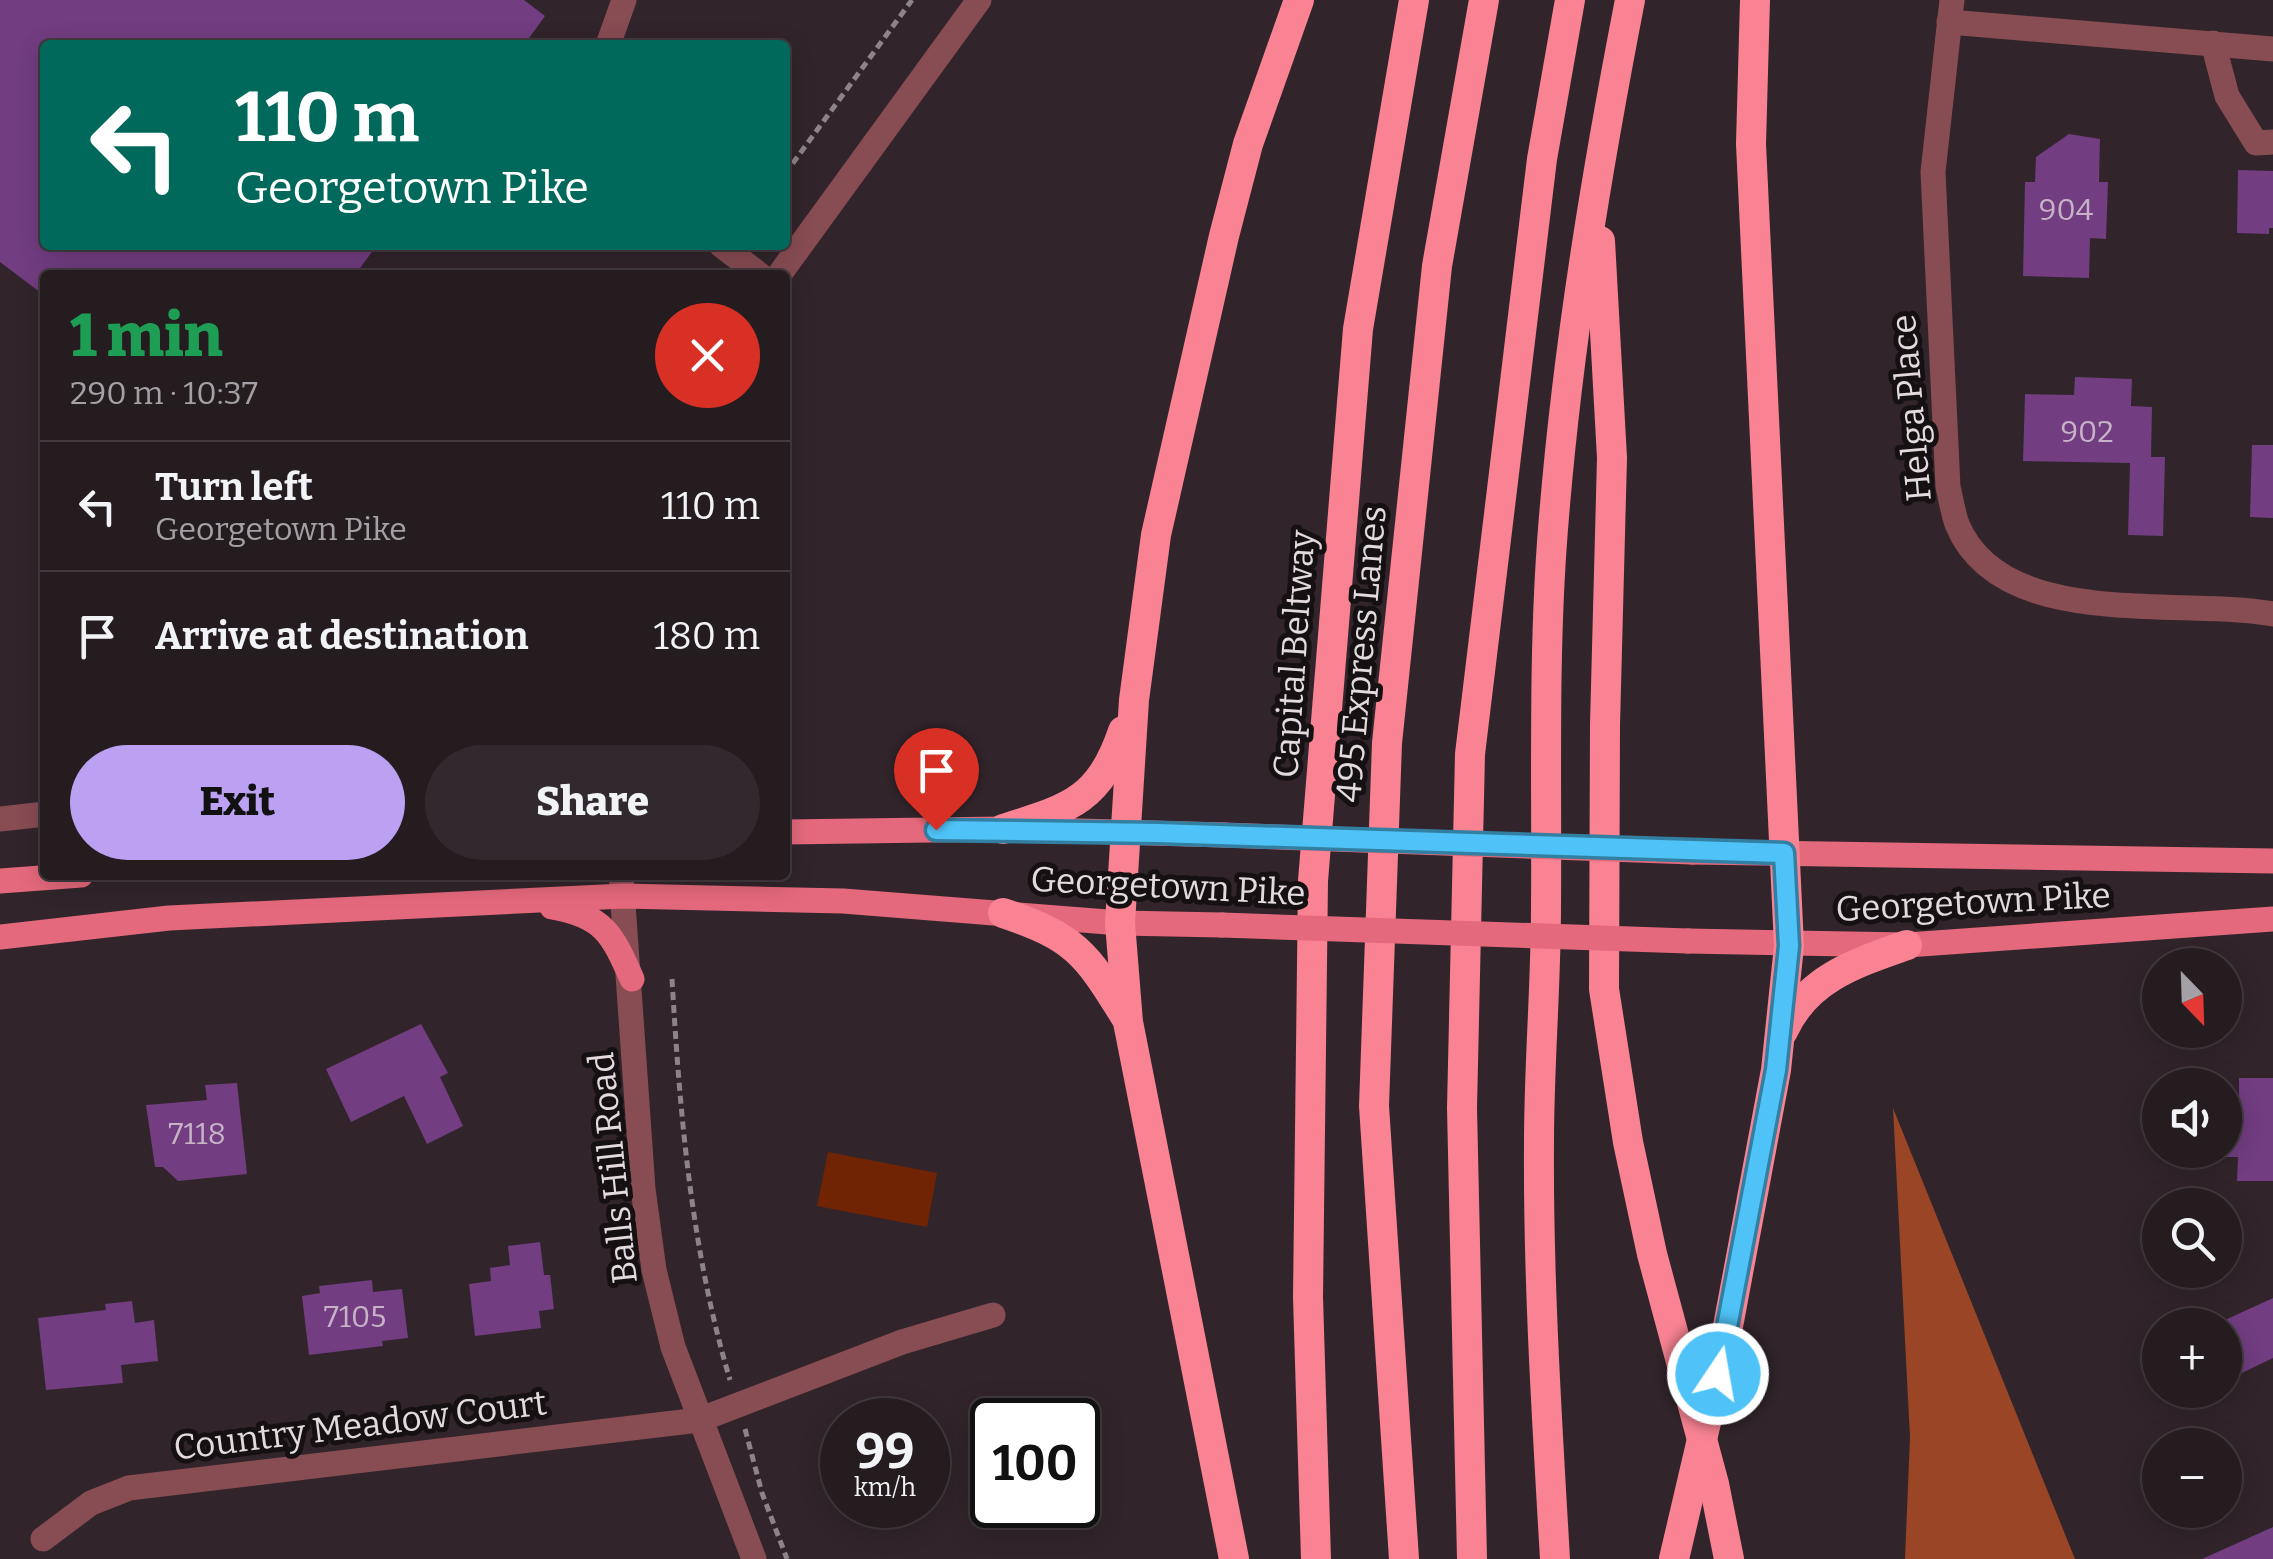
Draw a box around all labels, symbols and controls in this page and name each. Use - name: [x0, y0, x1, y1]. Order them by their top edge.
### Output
- text: 110 m: [235, 76, 419, 160]
- icon: left: [70, 80, 200, 210]
- text: Georgetown Pike: [235, 161, 589, 215]
- house number: 904: [2039, 192, 2094, 228]
- text: 1 min: [70, 300, 223, 372]
- button: close: [655, 303, 760, 408]
- street label: Helga Place: [1882, 313, 1940, 503]
- text: 290 m · 10:37: [70, 374, 258, 412]
- house number: 902: [2060, 414, 2114, 450]
- text: Turn left: [155, 464, 313, 510]
- icon: left: [70, 479, 125, 534]
- text: 110 m: [661, 483, 760, 529]
- street label: 495 Express Lanes: [1327, 504, 1395, 804]
- text: Georgetown Pike: [155, 510, 407, 548]
- street label: Capital Beltway: [1264, 528, 1324, 779]
- icon: arrive: [70, 609, 125, 664]
- text: Arrive at destination: [155, 613, 528, 659]
- text: 180 m: [654, 613, 760, 659]
- pin: [894, 728, 979, 831]
- icon: arrive: [909, 743, 964, 798]
- button: Exit: [70, 745, 405, 860]
- button: Share: [425, 745, 760, 860]
- street label: Georgetown Pike: [1029, 858, 1307, 914]
- street label: Georgetown Pike: [1834, 874, 2112, 930]
- north arrow: [2142, 948, 2242, 1048]
- map controls: [2142, 948, 2242, 1528]
- street label: Balls Hill Road: [580, 1050, 646, 1286]
- button: sound: [2142, 1068, 2242, 1168]
- house number: 7118: [168, 1116, 226, 1152]
- button: search: [2142, 1188, 2242, 1288]
- house number: 7105: [324, 1299, 386, 1335]
- button: +: [2142, 1308, 2242, 1408]
- position arrow: [1666, 1322, 1770, 1426]
- street label: Country Meadow Court: [171, 1381, 549, 1469]
- speed limit sign: 100: [970, 1398, 1100, 1528]
- text: 99: [855, 1421, 915, 1481]
- button: −: [2142, 1428, 2242, 1528]
- text: km/h: [854, 1473, 916, 1503]

